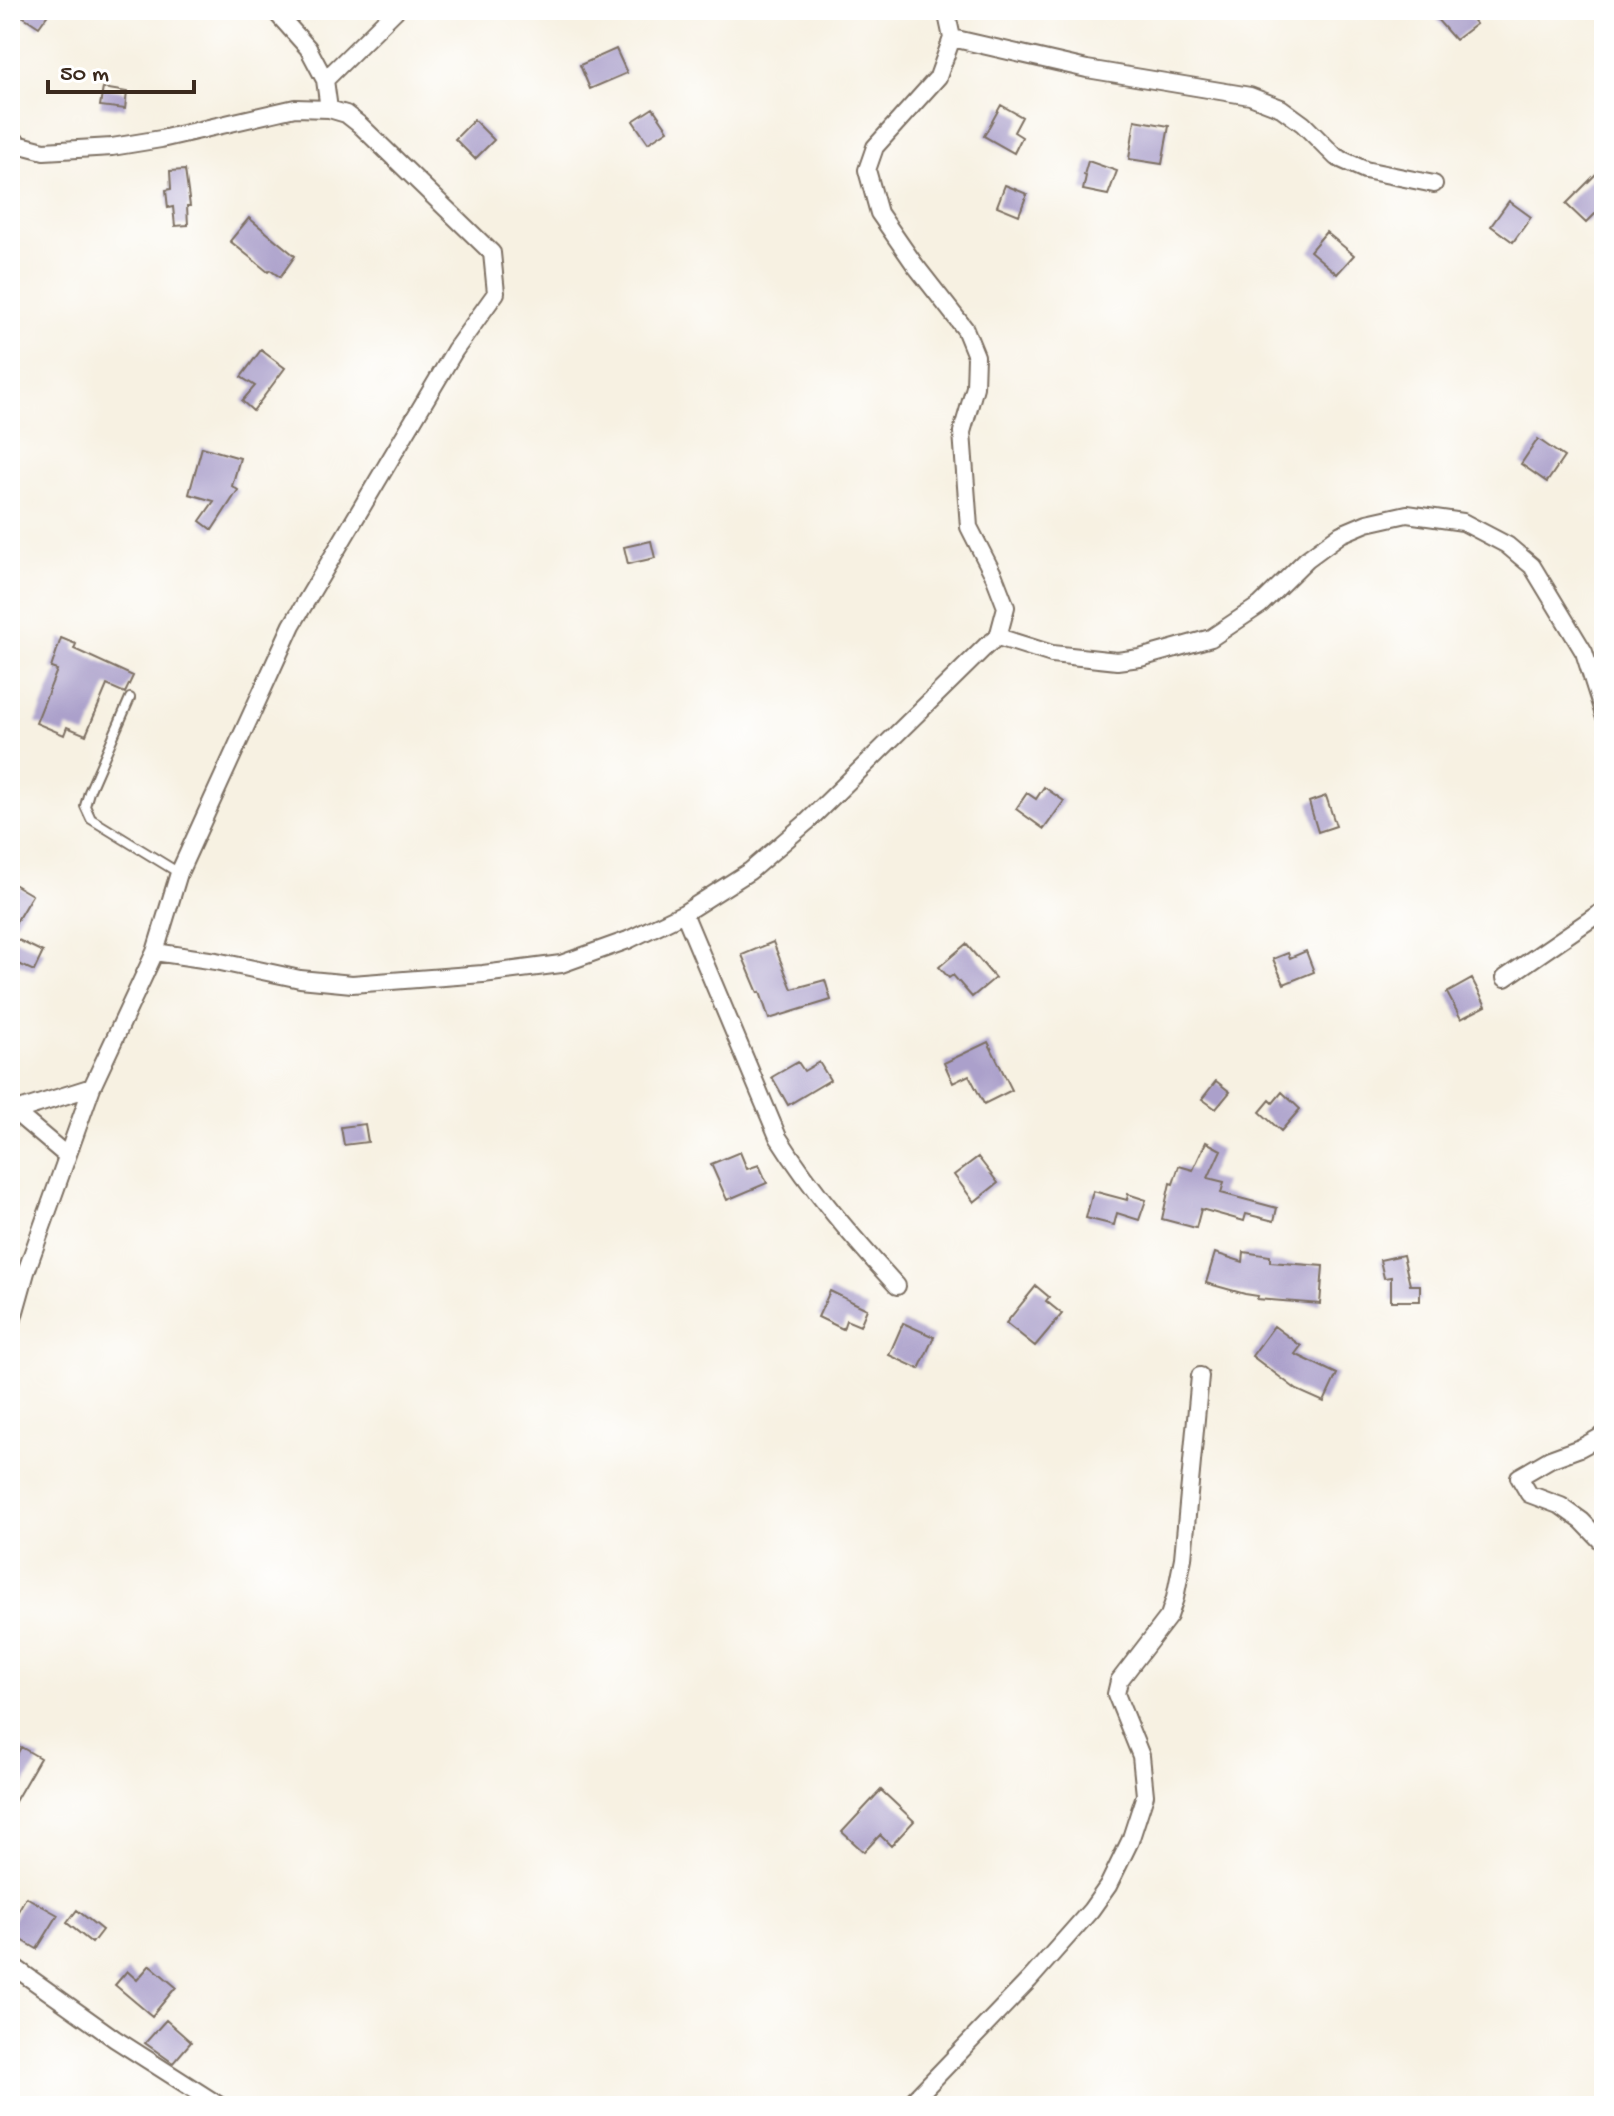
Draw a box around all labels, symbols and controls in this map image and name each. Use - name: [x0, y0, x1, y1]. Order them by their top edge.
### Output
- scale bar: [48, 44, 194, 94]
- text: 50 m: [60, 61, 109, 90]

